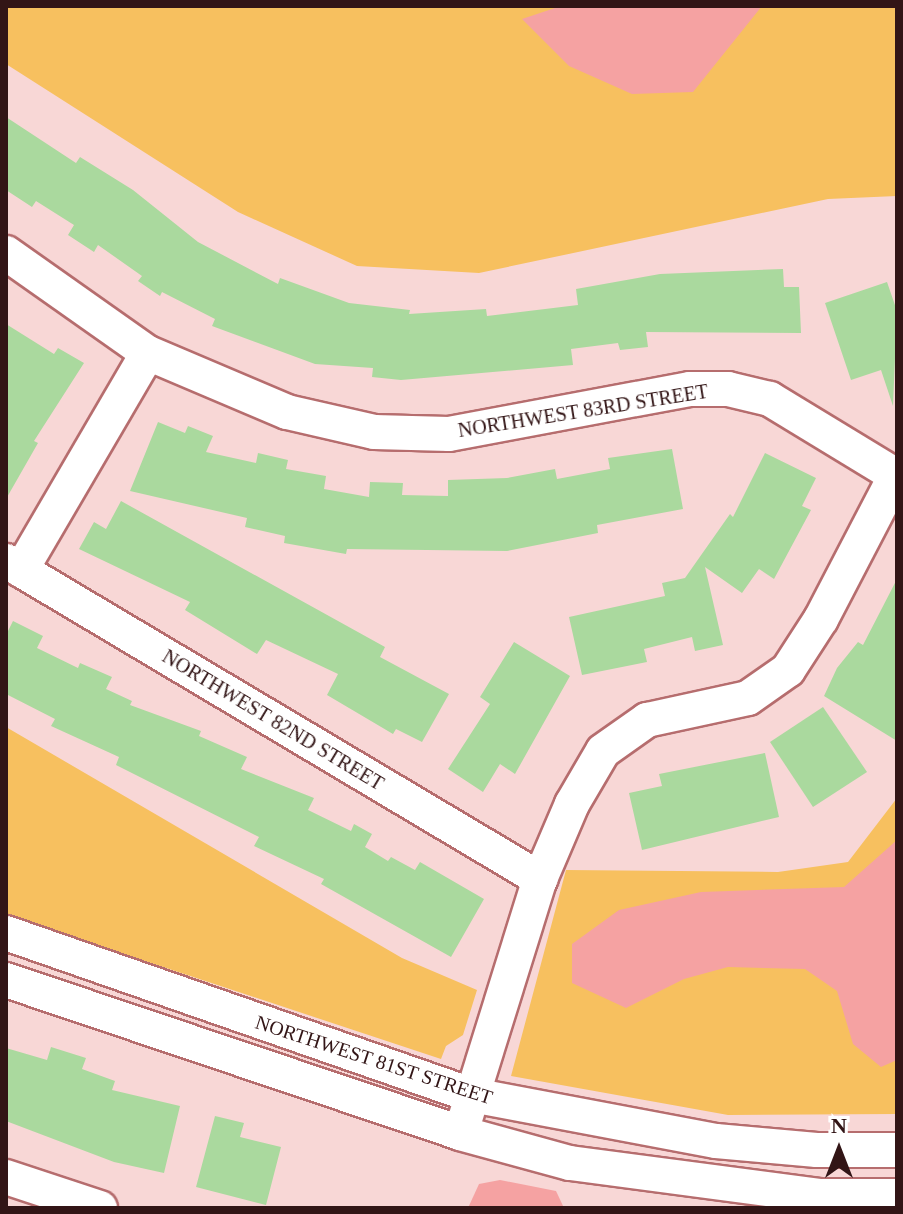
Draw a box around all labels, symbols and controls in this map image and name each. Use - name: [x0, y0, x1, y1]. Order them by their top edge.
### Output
- street label: NORTHWEST 83RD STREET: [456, 379, 710, 443]
- street label: NORTHWEST 82ND STREET: [158, 644, 388, 796]
- street label: NORTHWEST 81ST STREET: [252, 1010, 496, 1110]
- north arrow: [799, 1110, 879, 1190]
- text: N: [831, 1113, 847, 1138]

